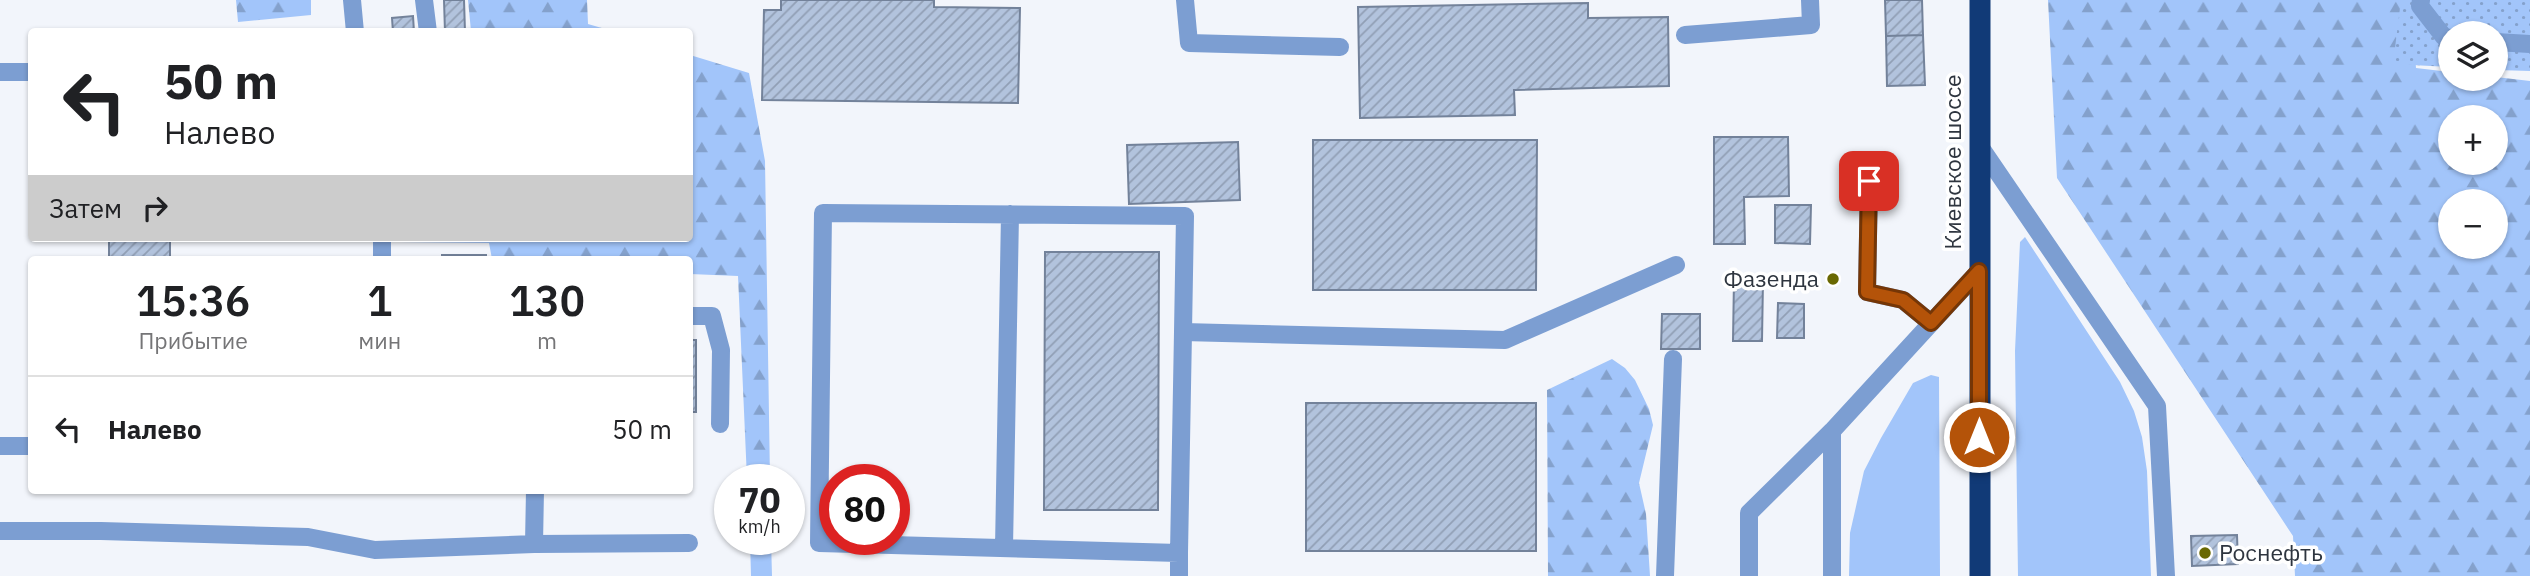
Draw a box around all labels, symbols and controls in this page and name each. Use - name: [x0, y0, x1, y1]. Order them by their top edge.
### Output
- map controls: [2438, 21, 2508, 259]
- button: layers: [2438, 21, 2508, 91]
- text: 50 m: [164, 49, 278, 112]
- icon: left: [49, 56, 140, 147]
- street label: Киевское шоссе: [1937, 74, 1967, 250]
- button: +: [2438, 105, 2508, 175]
- text: Налево: [164, 111, 275, 153]
- pin: [1839, 151, 1899, 211]
- icon: arrive: [1850, 162, 1888, 200]
- icon: right: [136, 189, 174, 227]
- button: −: [2438, 189, 2508, 259]
- text: Затем: [49, 191, 122, 225]
- place label: Фазенда: [1724, 263, 1819, 293]
- marker: Фазенда: [1825, 271, 1841, 287]
- text: 15:36: [136, 273, 250, 328]
- text: 1: [367, 273, 392, 328]
- text: 130: [509, 273, 585, 328]
- text: Прибытие: [138, 325, 248, 355]
- text: мин: [358, 325, 401, 355]
- text: m: [537, 325, 557, 355]
- position arrow: [1942, 400, 2016, 474]
- icon: left: [49, 410, 87, 448]
- text: Налево: [108, 412, 202, 446]
- text: 50 m: [612, 412, 672, 446]
- speed limit sign: 80: [819, 464, 910, 555]
- text: 70: [738, 477, 781, 523]
- text: km/h: [738, 515, 781, 538]
- place label: Роснефть: [2219, 537, 2323, 567]
- marker: Роснефть: [2197, 545, 2213, 561]

